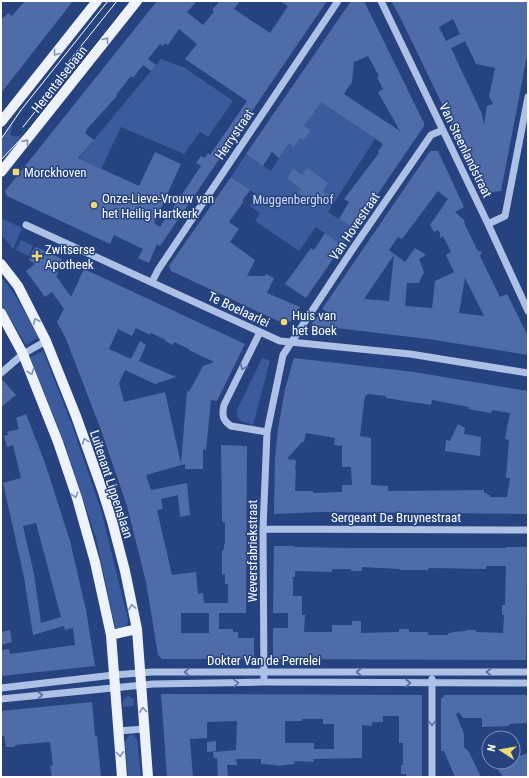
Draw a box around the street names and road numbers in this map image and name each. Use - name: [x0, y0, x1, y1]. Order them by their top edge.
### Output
- street label: Herentalsebaan: [29, 43, 90, 116]
- street label: Van Steenlandstraat: [436, 100, 495, 200]
- street label: Herrystraat: [212, 106, 257, 162]
- street label: Van Hovestraat: [326, 189, 383, 263]
- street label: Te Boelaarlei: [206, 289, 272, 330]
- street label: Luitenant Lippenslaan: [87, 428, 136, 540]
- street label: Weversfabriekstraat: [245, 500, 260, 602]
- street label: Sergeant De Bruynestraat: [331, 510, 461, 525]
- street label: Dokter Van de Perrelei: [207, 653, 321, 668]

